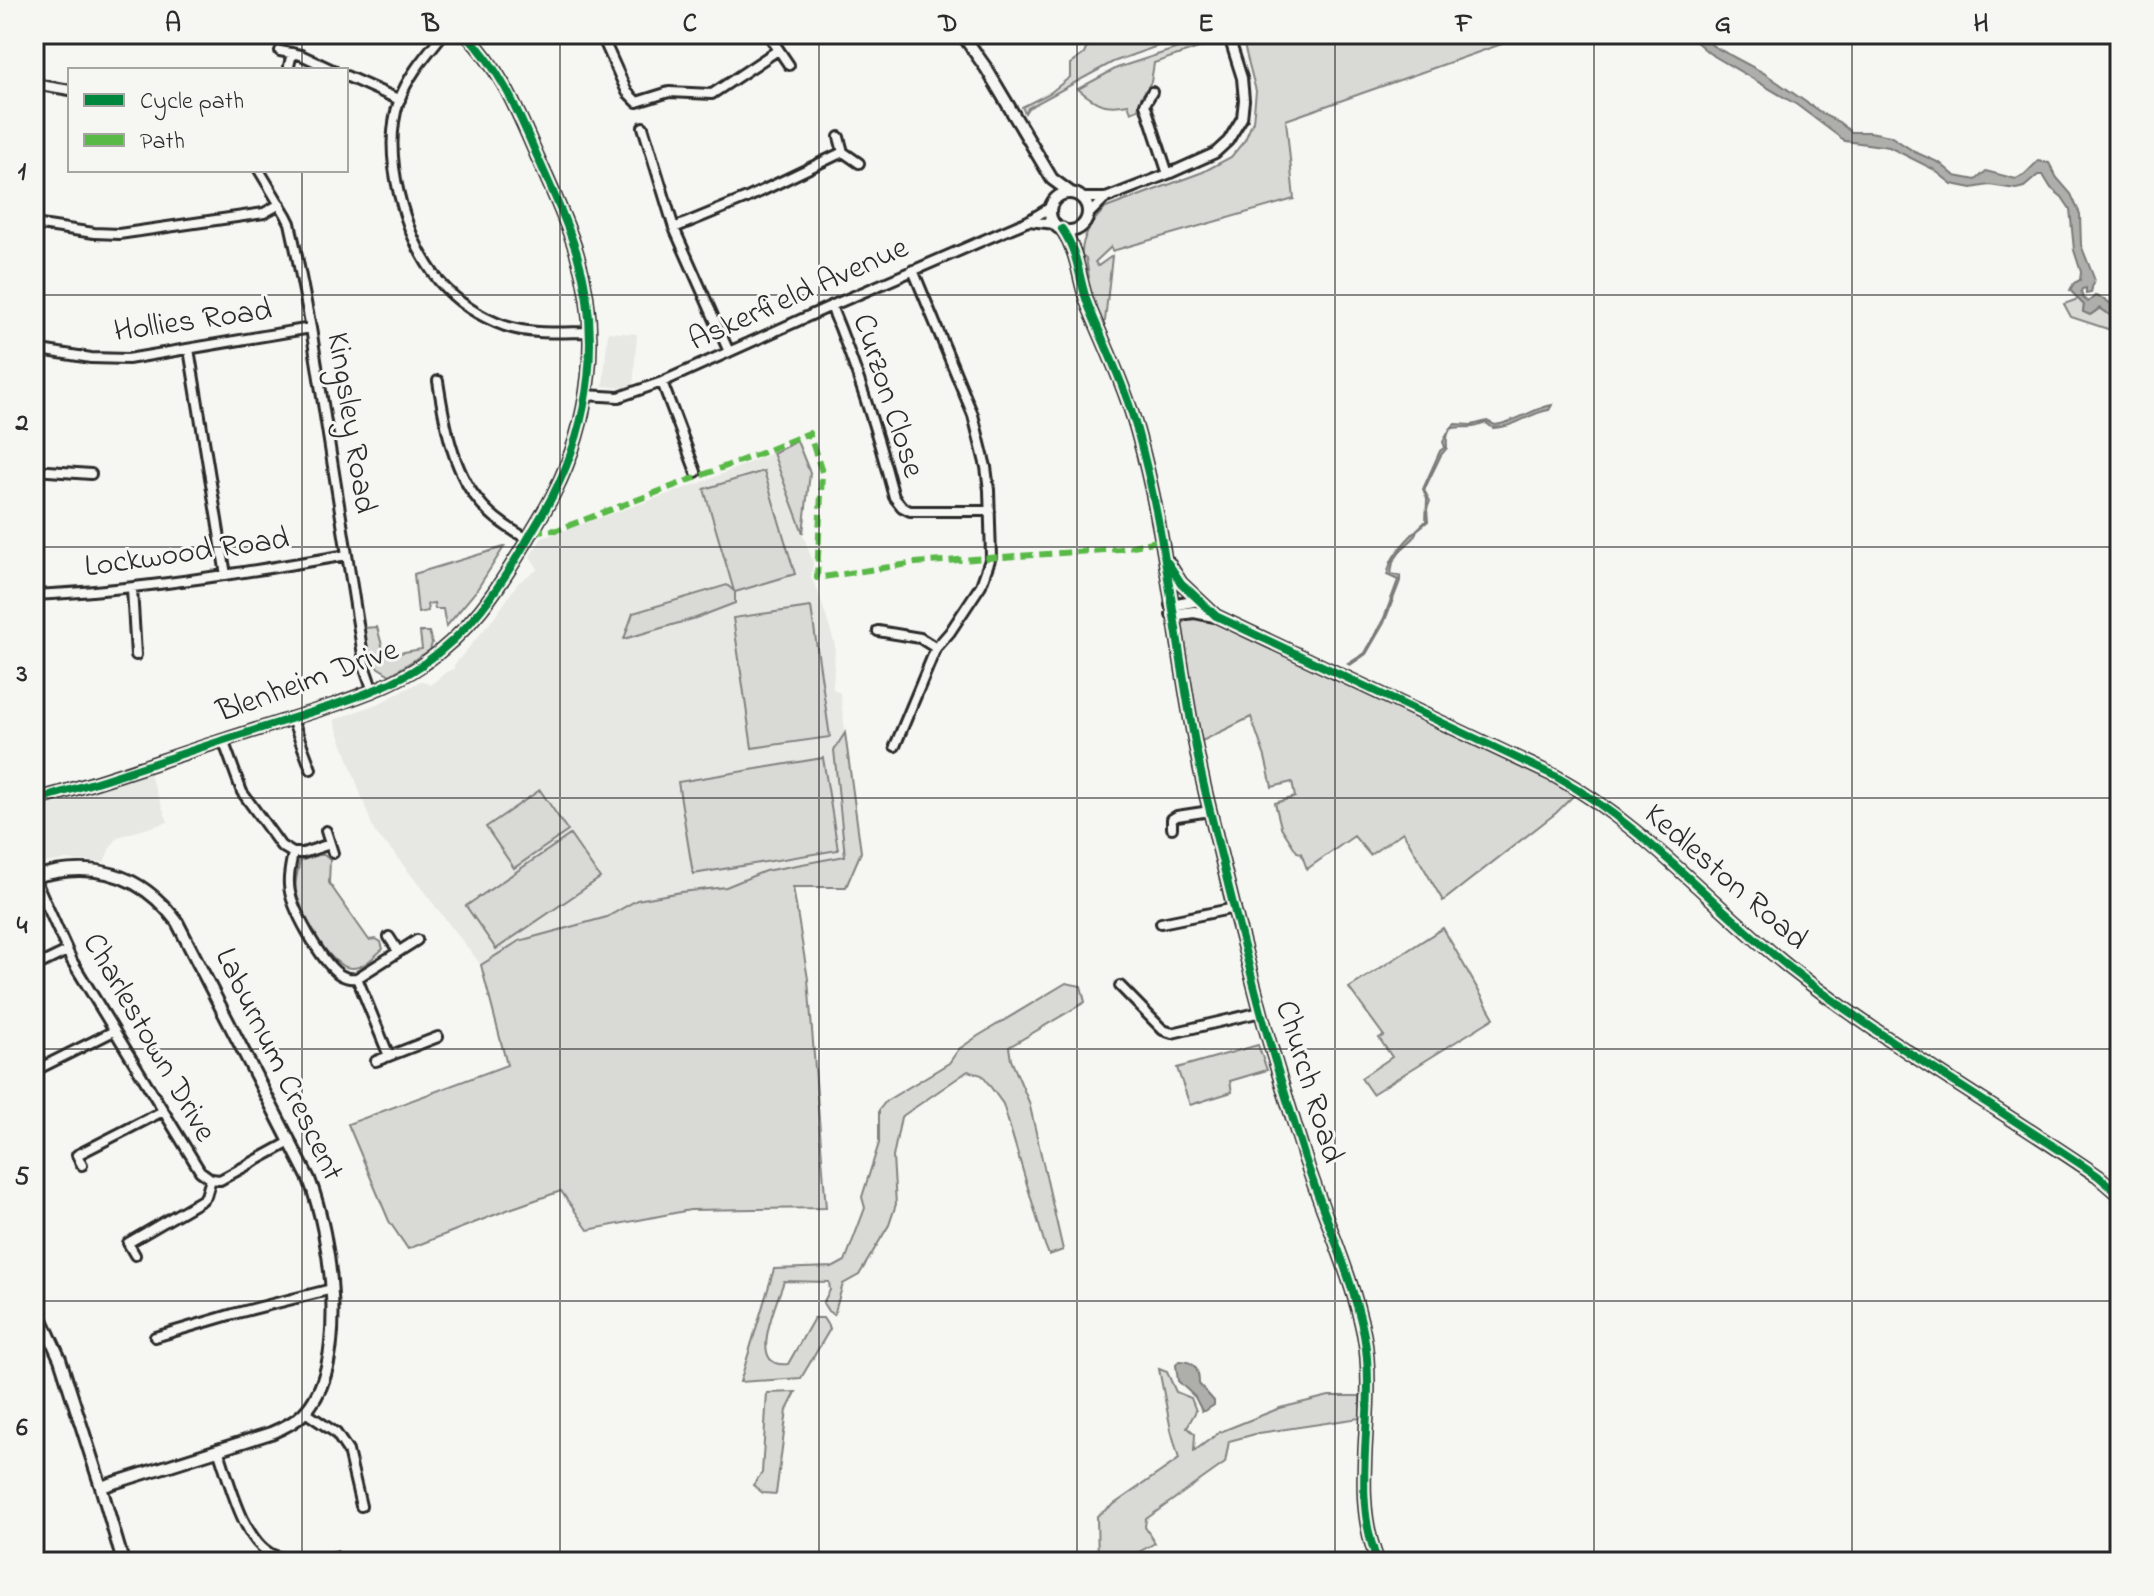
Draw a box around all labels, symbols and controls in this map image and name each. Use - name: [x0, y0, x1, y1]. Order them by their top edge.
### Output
- text: A: [165, 6, 181, 44]
- text: B: [421, 6, 440, 44]
- text: C: [683, 6, 697, 44]
- text: D: [937, 6, 958, 44]
- text: E: [1198, 6, 1214, 44]
- text: F: [1454, 6, 1473, 44]
- text: G: [1715, 6, 1731, 44]
- text: H: [1973, 6, 1989, 44]
- legend: [68, 68, 348, 172]
- text: Cycle path: [140, 85, 244, 121]
- text: Path: [140, 125, 185, 160]
- text: 1: [18, 154, 27, 192]
- street label: Askerfield Avenue: [682, 225, 917, 365]
- street label: Hollies Road: [111, 288, 275, 356]
- street label: Curzon Close: [838, 308, 936, 485]
- street label: Kingsley Road: [312, 329, 388, 517]
- text: 2: [15, 405, 29, 443]
- street label: Lockwood Road: [82, 516, 292, 592]
- street label: Blenheim Drive: [210, 627, 406, 737]
- text: 3: [16, 656, 28, 694]
- street label: Kedleston Road: [1632, 793, 1818, 963]
- text: 4: [17, 908, 28, 946]
- street label: Charlestown Drive: [69, 925, 227, 1152]
- street label: Laburnum Crescent: [201, 940, 355, 1190]
- street label: Church Road: [1261, 995, 1355, 1169]
- text: 5: [15, 1159, 30, 1197]
- text: 6: [16, 1410, 28, 1448]

